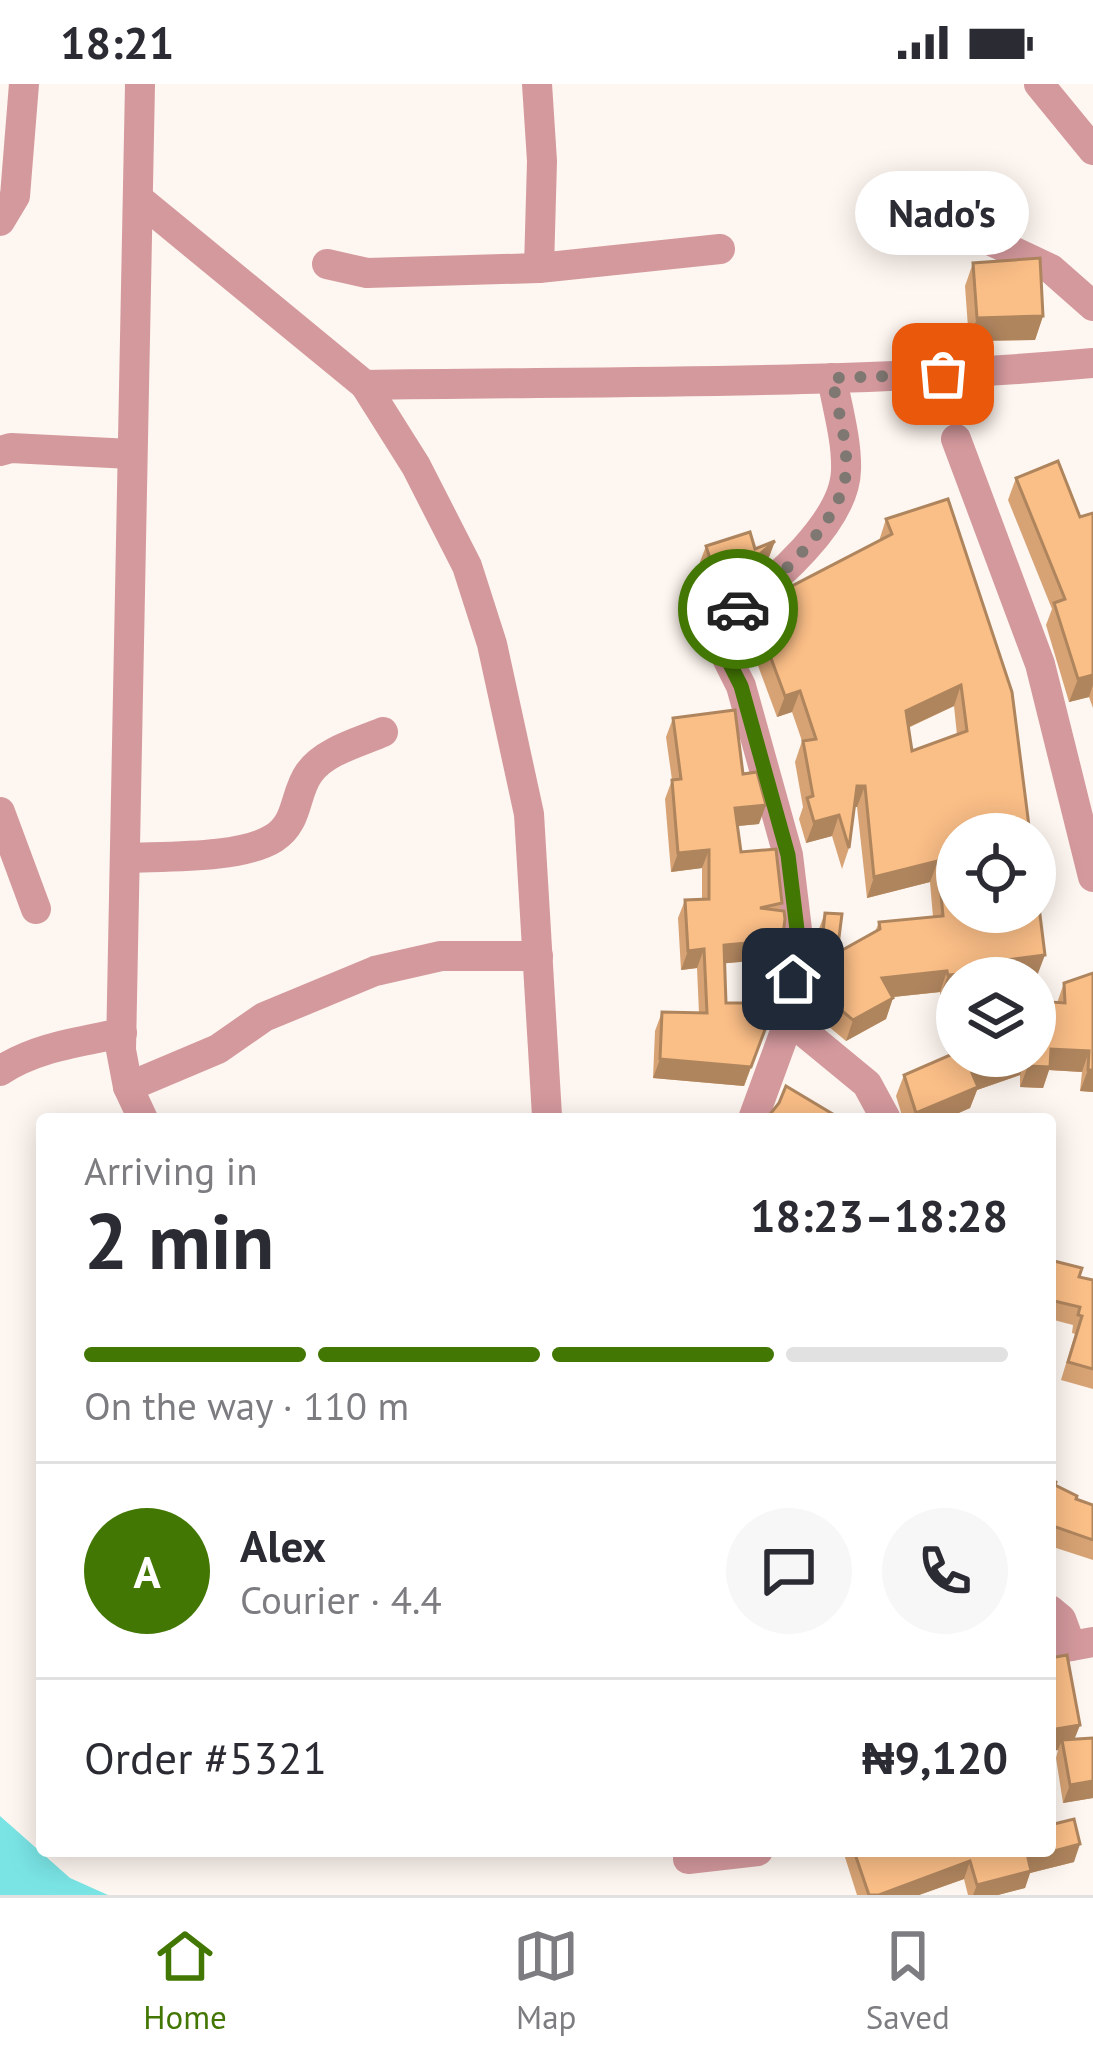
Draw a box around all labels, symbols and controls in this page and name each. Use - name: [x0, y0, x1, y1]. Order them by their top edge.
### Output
- text: 18:21: [60, 13, 174, 71]
- callout: Nado's: [856, 170, 1030, 254]
- text: Nado's: [888, 187, 996, 238]
- pin: [892, 323, 994, 425]
- icon: bag: [910, 341, 976, 407]
- courier: [678, 549, 798, 669]
- icon: car: [705, 576, 771, 642]
- map controls: [936, 813, 1056, 1077]
- button: locate: [936, 813, 1056, 933]
- pin: [742, 928, 844, 1030]
- icon: home: [760, 946, 826, 1012]
- button: layers: [936, 957, 1056, 1077]
- text: Arriving in: [84, 1145, 258, 1196]
- text: 18:23–18:28: [750, 1186, 1008, 1244]
- text: 2 min: [84, 1190, 274, 1291]
- text: On the way · 110 m: [84, 1380, 409, 1431]
- button: chat: [726, 1508, 852, 1634]
- button: phone: [882, 1508, 1008, 1634]
- text: Alex: [240, 1516, 326, 1574]
- text: A: [133, 1542, 161, 1600]
- text: Courier · 4.4: [240, 1574, 442, 1625]
- text: Order #5321: [84, 1728, 327, 1786]
- text: ₦9,120: [862, 1728, 1008, 1786]
- tab: Home: [143, 1923, 227, 2038]
- tab: Map: [513, 1923, 579, 2038]
- tab: Saved: [866, 1923, 950, 2038]

